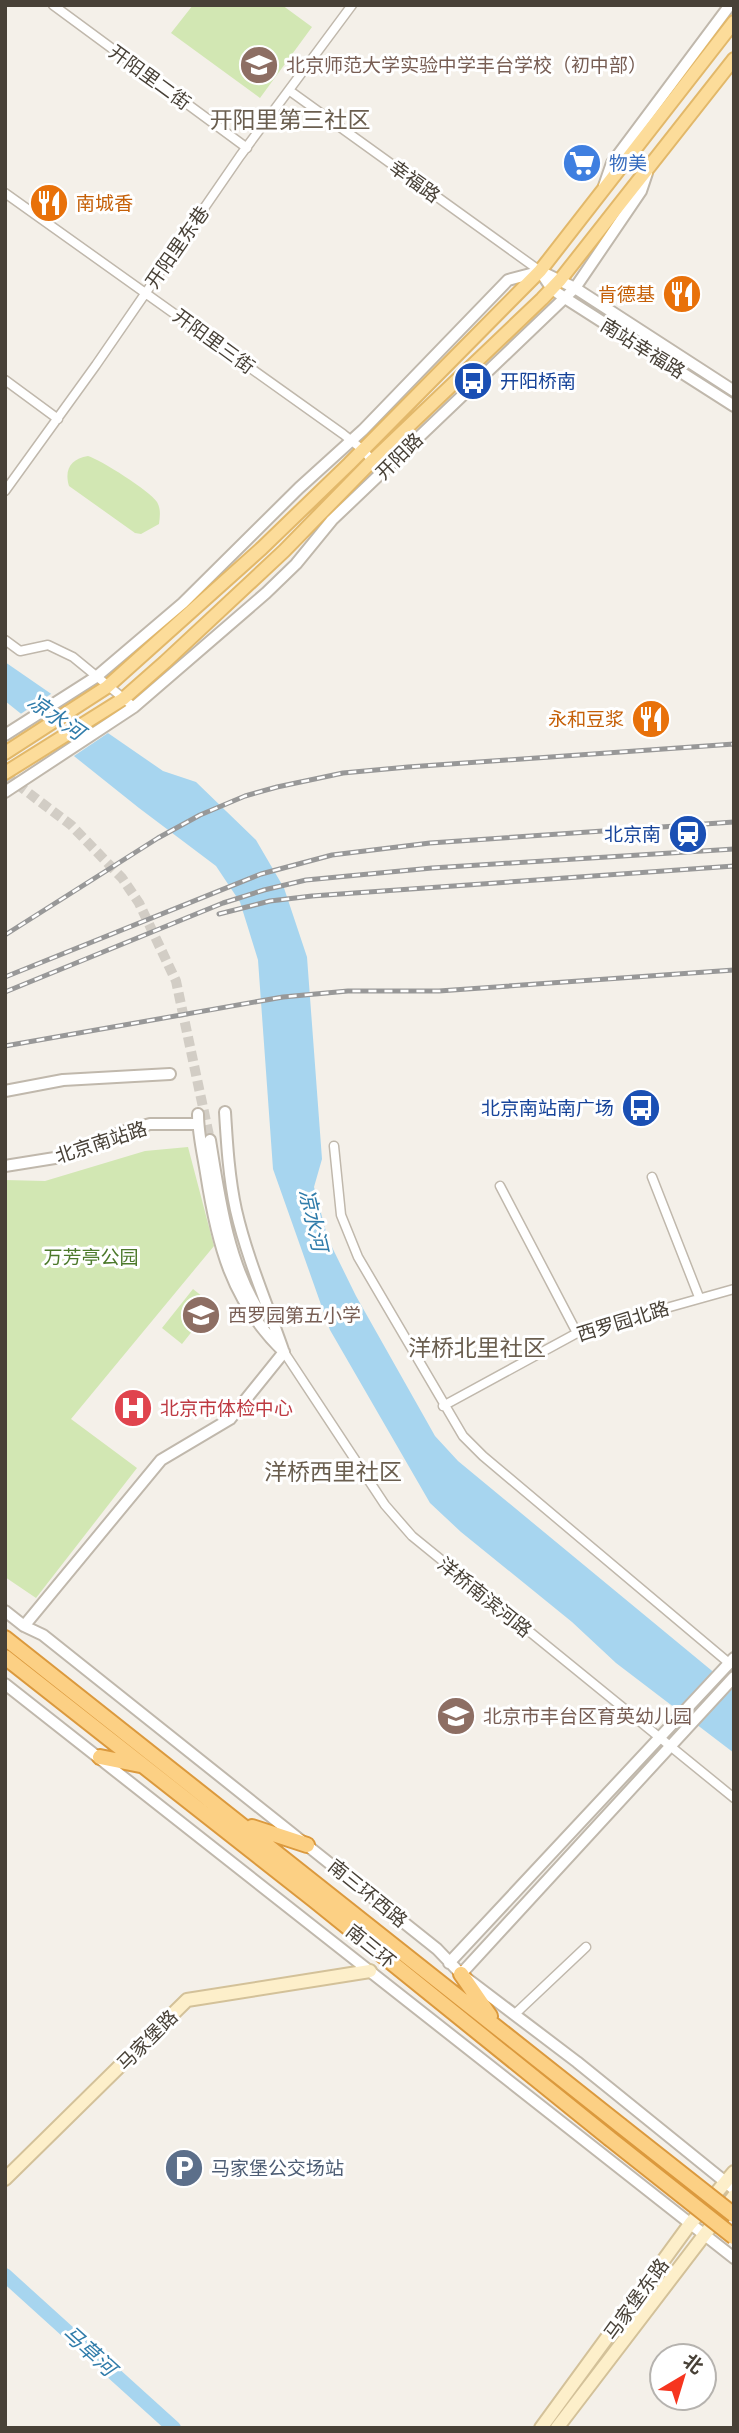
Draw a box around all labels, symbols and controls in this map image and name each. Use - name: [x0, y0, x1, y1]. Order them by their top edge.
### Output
- street label: 开阳里二街: [104, 41, 194, 115]
- school or university icon: 北京师范大学实验中学丰台学校（初中部）: [238, 44, 280, 86]
- place label: 北京师范大学实验中学丰台学校（初中部）: [286, 55, 647, 78]
- district label: 开阳里第三社区: [210, 107, 371, 135]
- supermarket icon: 物美: [561, 142, 603, 184]
- place label: 物美: [609, 153, 647, 176]
- street label: 幸福路: [384, 156, 444, 208]
- restaurant icon: 南城香: [28, 182, 70, 224]
- place label: 南城香: [76, 193, 133, 216]
- street label: 开阳里东巷: [142, 202, 215, 293]
- restaurant icon: 肯德基: [661, 273, 703, 315]
- place label: 肯德基: [598, 284, 655, 307]
- street label: 开阳里三街: [168, 305, 258, 379]
- street label: 南站幸福路: [596, 314, 689, 384]
- bus stop icon: 开阳桥南: [452, 360, 494, 402]
- place label: 开阳桥南: [500, 371, 576, 394]
- street label: 开阳路: [372, 429, 428, 485]
- water label: 凉水河: [23, 689, 92, 748]
- restaurant icon: 永和豆浆: [630, 698, 672, 740]
- place label: 永和豆浆: [548, 709, 624, 732]
- station icon: 北京南: [667, 813, 709, 855]
- place label: 北京南: [604, 824, 661, 847]
- bus stop icon: 北京南站南广场: [620, 1087, 662, 1129]
- place label: 北京南站南广场: [481, 1098, 614, 1121]
- street label: 北京南站路: [53, 1118, 150, 1169]
- water label: 凉水河: [293, 1187, 333, 1258]
- park label: 万芳亭公园: [43, 1247, 139, 1270]
- school or university icon: 西罗园第五小学: [180, 1294, 222, 1336]
- street label: 西罗园北路: [575, 1298, 672, 1347]
- place label: 西罗园第五小学: [228, 1305, 361, 1328]
- district label: 洋桥北里社区: [408, 1335, 546, 1363]
- hospital icon: 北京市体检中心: [112, 1387, 154, 1429]
- place label: 北京市体检中心: [160, 1398, 293, 1421]
- district label: 洋桥西里社区: [264, 1459, 402, 1487]
- street label: 洋桥南滨河路: [433, 1553, 536, 1643]
- school or university icon: 北京市丰台区育英幼儿园: [435, 1695, 477, 1737]
- place label: 北京市丰台区育英幼儿园: [483, 1706, 692, 1729]
- street label: 南三环西路: [323, 1855, 411, 1933]
- street label: 南三环: [341, 1920, 399, 1974]
- street label: 马家堡路: [113, 2006, 183, 2076]
- parking icon: 马家堡公交场站: [163, 2147, 205, 2189]
- place label: 马家堡公交场站: [211, 2158, 344, 2181]
- street label: 马家堡东路: [600, 2255, 674, 2345]
- water label: 马草河: [57, 2321, 123, 2384]
- north arrow: [648, 2342, 718, 2412]
- text: 北: [678, 2350, 707, 2380]

